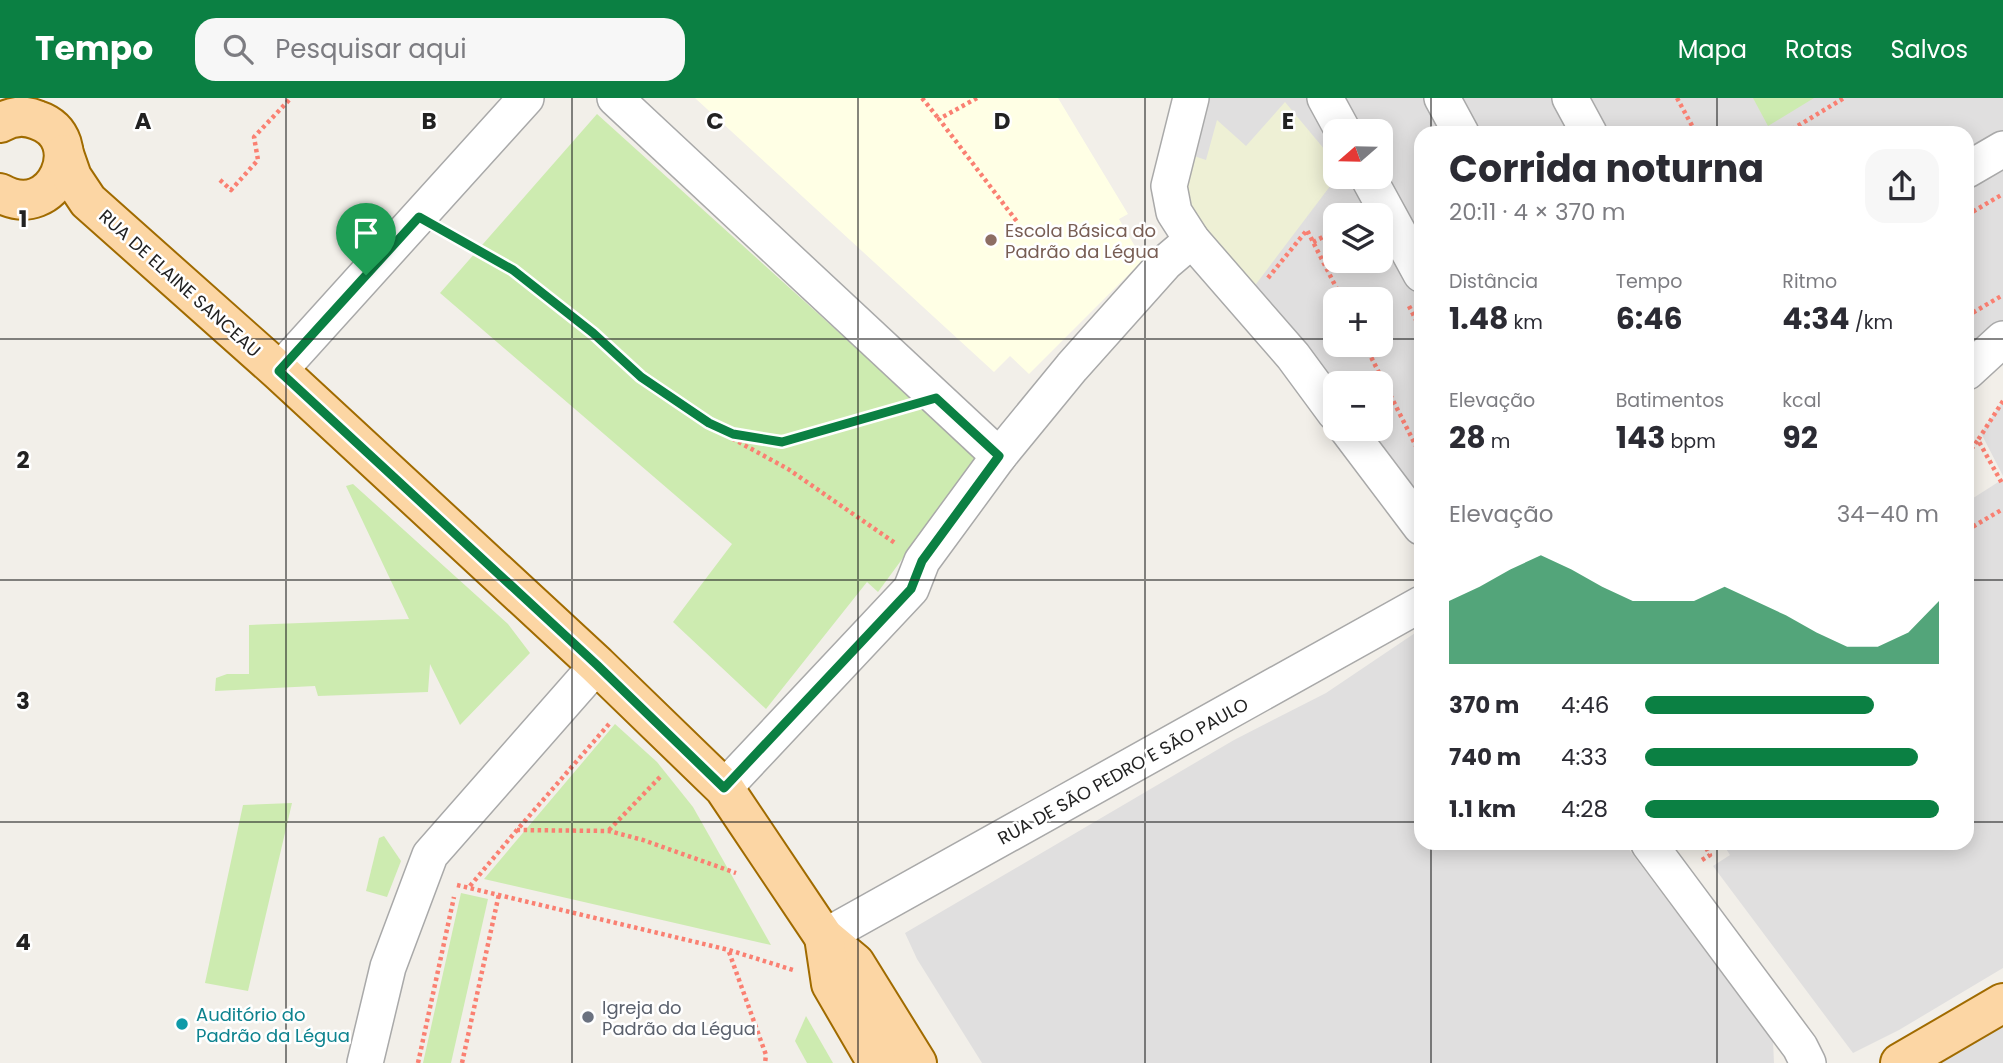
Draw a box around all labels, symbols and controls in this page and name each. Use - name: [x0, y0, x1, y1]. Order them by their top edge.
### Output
- search box: [195, 18, 685, 81]
- text: Tempo: [35, 25, 153, 72]
- icon: search: [219, 30, 257, 68]
- text: Pesquisar aqui: [275, 31, 467, 67]
- text: Mapa: [1678, 33, 1747, 66]
- text: Rotas: [1785, 33, 1852, 66]
- text: Salvos: [1890, 33, 1968, 66]
- text: A: [135, 105, 152, 137]
- text: B: [421, 105, 437, 137]
- text: C: [706, 105, 724, 137]
- text: D: [994, 105, 1010, 137]
- text: E: [1282, 105, 1294, 137]
- north arrow: [1323, 119, 1393, 189]
- map controls: [1323, 119, 1393, 441]
- text: Corrida noturna: [1449, 142, 1764, 195]
- button: share: [1865, 149, 1939, 223]
- text: 20:11 · 4 × 370 m: [1449, 196, 1625, 228]
- text: 1: [19, 203, 27, 235]
- pin: [336, 203, 396, 275]
- button: layers: [1323, 203, 1393, 273]
- street label: RUA DE ELAINE SANCEAU: [94, 204, 266, 362]
- icon: arrive: [347, 214, 385, 252]
- place label: Escola Básica do Padrão da Légua: [1005, 218, 1159, 264]
- marker: Escola Básica do Padrão da Légua: [983, 232, 999, 248]
- text: Distância: [1449, 268, 1538, 295]
- text: Tempo: [1616, 268, 1682, 295]
- text: Ritmo: [1782, 268, 1837, 295]
- button: +: [1323, 287, 1393, 357]
- text: 1.48: [1449, 297, 1509, 340]
- text: 6:46: [1616, 297, 1683, 340]
- text: 4:34: [1782, 297, 1850, 340]
- text: km: [1509, 309, 1543, 336]
- text: /km: [1850, 309, 1893, 336]
- button: −: [1323, 371, 1393, 441]
- text: Elevação: [1449, 387, 1535, 414]
- text: Batimentos: [1616, 387, 1724, 414]
- text: kcal: [1782, 387, 1821, 414]
- text: 28: [1449, 416, 1486, 459]
- text: 143: [1616, 416, 1665, 459]
- text: 92: [1782, 416, 1818, 459]
- text: m: [1486, 428, 1510, 455]
- text: bpm: [1665, 428, 1716, 455]
- text: 2: [16, 444, 30, 476]
- text: Elevação: [1449, 498, 1553, 530]
- text: 34–40 m: [1837, 498, 1939, 530]
- text: 3: [16, 685, 30, 717]
- text: 370 m: [1449, 689, 1519, 721]
- text: 4:46: [1561, 689, 1609, 721]
- street label: RUA DE SÃO PEDRO E SÃO PAULO: [993, 691, 1253, 851]
- text: 740 m: [1449, 741, 1521, 773]
- text: 4:33: [1561, 741, 1607, 773]
- text: 1.1 km: [1449, 793, 1516, 825]
- text: 4:28: [1561, 793, 1608, 825]
- text: 4: [15, 926, 31, 958]
- place label: Igreja do Padrão da Légua: [602, 995, 756, 1041]
- place label: Auditório do Padrão da Légua: [196, 1002, 350, 1048]
- marker: Igreja do Padrão da Légua: [580, 1009, 596, 1025]
- marker: Auditório do Padrão da Légua: [174, 1016, 190, 1032]

